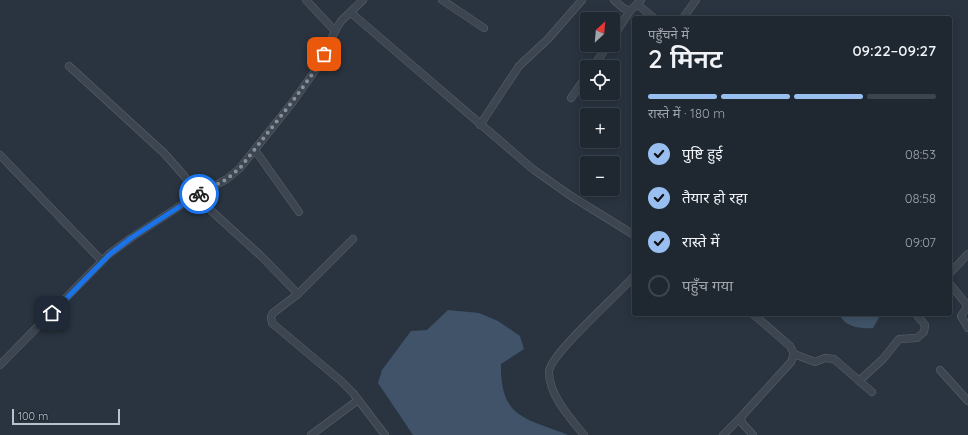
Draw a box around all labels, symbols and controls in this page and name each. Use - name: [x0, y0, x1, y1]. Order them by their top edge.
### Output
- north arrow: [580, 12, 620, 52]
- map controls: [580, 12, 620, 196]
- text: पहुँचने में: [648, 26, 689, 42]
- pin: [307, 37, 341, 71]
- text: 09:22–09:27: [852, 41, 936, 60]
- text: 2 मिनट: [648, 42, 723, 75]
- icon: bag: [313, 43, 335, 65]
- button: locate: [580, 60, 620, 100]
- text: रास्ते में · 180 m: [648, 105, 725, 121]
- button: +: [580, 108, 620, 148]
- icon: check: [648, 143, 670, 165]
- text: पुष्टि हुई: [682, 144, 723, 163]
- text: 08:53: [905, 146, 936, 162]
- button: −: [580, 156, 620, 196]
- courier: [179, 174, 219, 214]
- icon: bike: [188, 183, 210, 205]
- icon: check: [648, 187, 670, 209]
- text: तैयार हो रहा: [682, 188, 747, 207]
- text: 08:58: [905, 190, 936, 206]
- icon: check: [648, 231, 670, 253]
- text: रास्ते में: [682, 232, 719, 251]
- text: 09:07: [905, 234, 936, 250]
- text: पहुँच गया: [682, 276, 733, 295]
- pin: [35, 296, 69, 330]
- icon: home: [41, 302, 63, 324]
- scale bar: [12, 407, 120, 426]
- text: 100 m: [18, 409, 48, 423]

